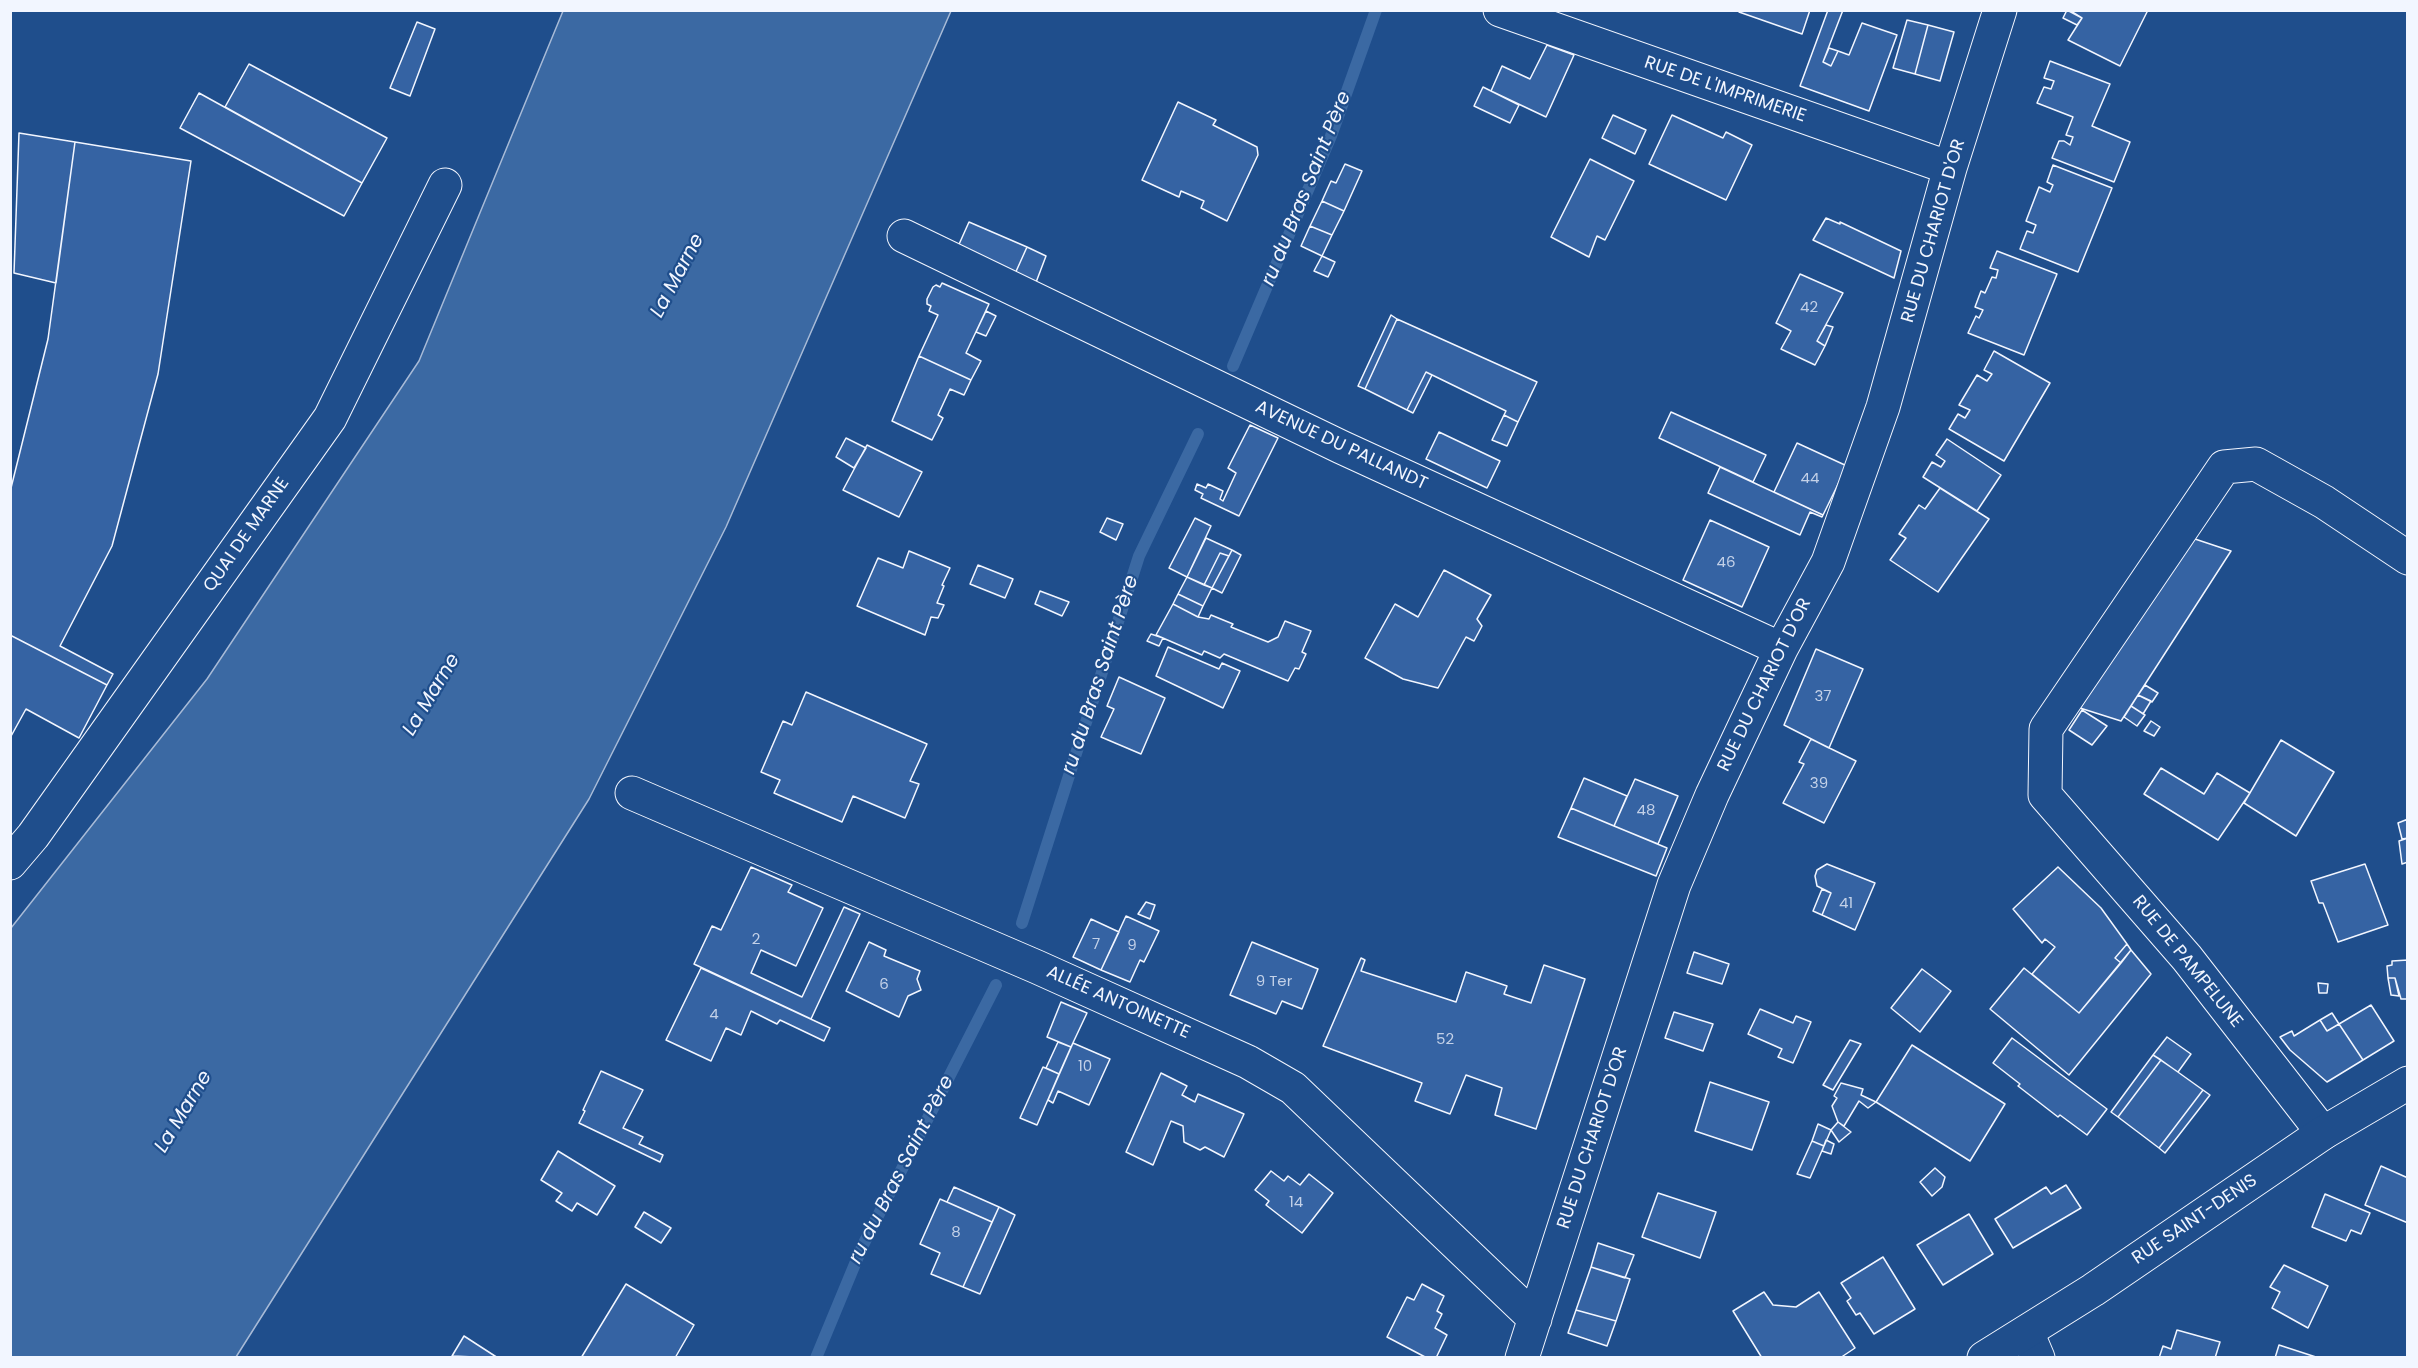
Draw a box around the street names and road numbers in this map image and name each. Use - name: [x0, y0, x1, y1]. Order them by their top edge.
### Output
- street label: RUE DE L'IMPRIMERIE: [1641, 52, 1809, 128]
- street label: RUE DU CHARIOT D'OR: [1897, 137, 1971, 325]
- street label: AVENUE DU PALLANDT: [1252, 397, 1430, 495]
- street label: QUAI DE MARNE: [199, 474, 295, 596]
- street label: RUE DU CHARIOT D'OR: [1714, 595, 1816, 775]
- street label: RUE DE PAMPELUNE: [2127, 892, 2247, 1032]
- street label: ALLÉE ANTOINETTE: [1043, 962, 1193, 1044]
- street label: RUE DU CHARIOT D'OR: [1553, 1044, 1633, 1232]
- street label: RUE SAINT-DENIS: [2128, 1170, 2262, 1270]

